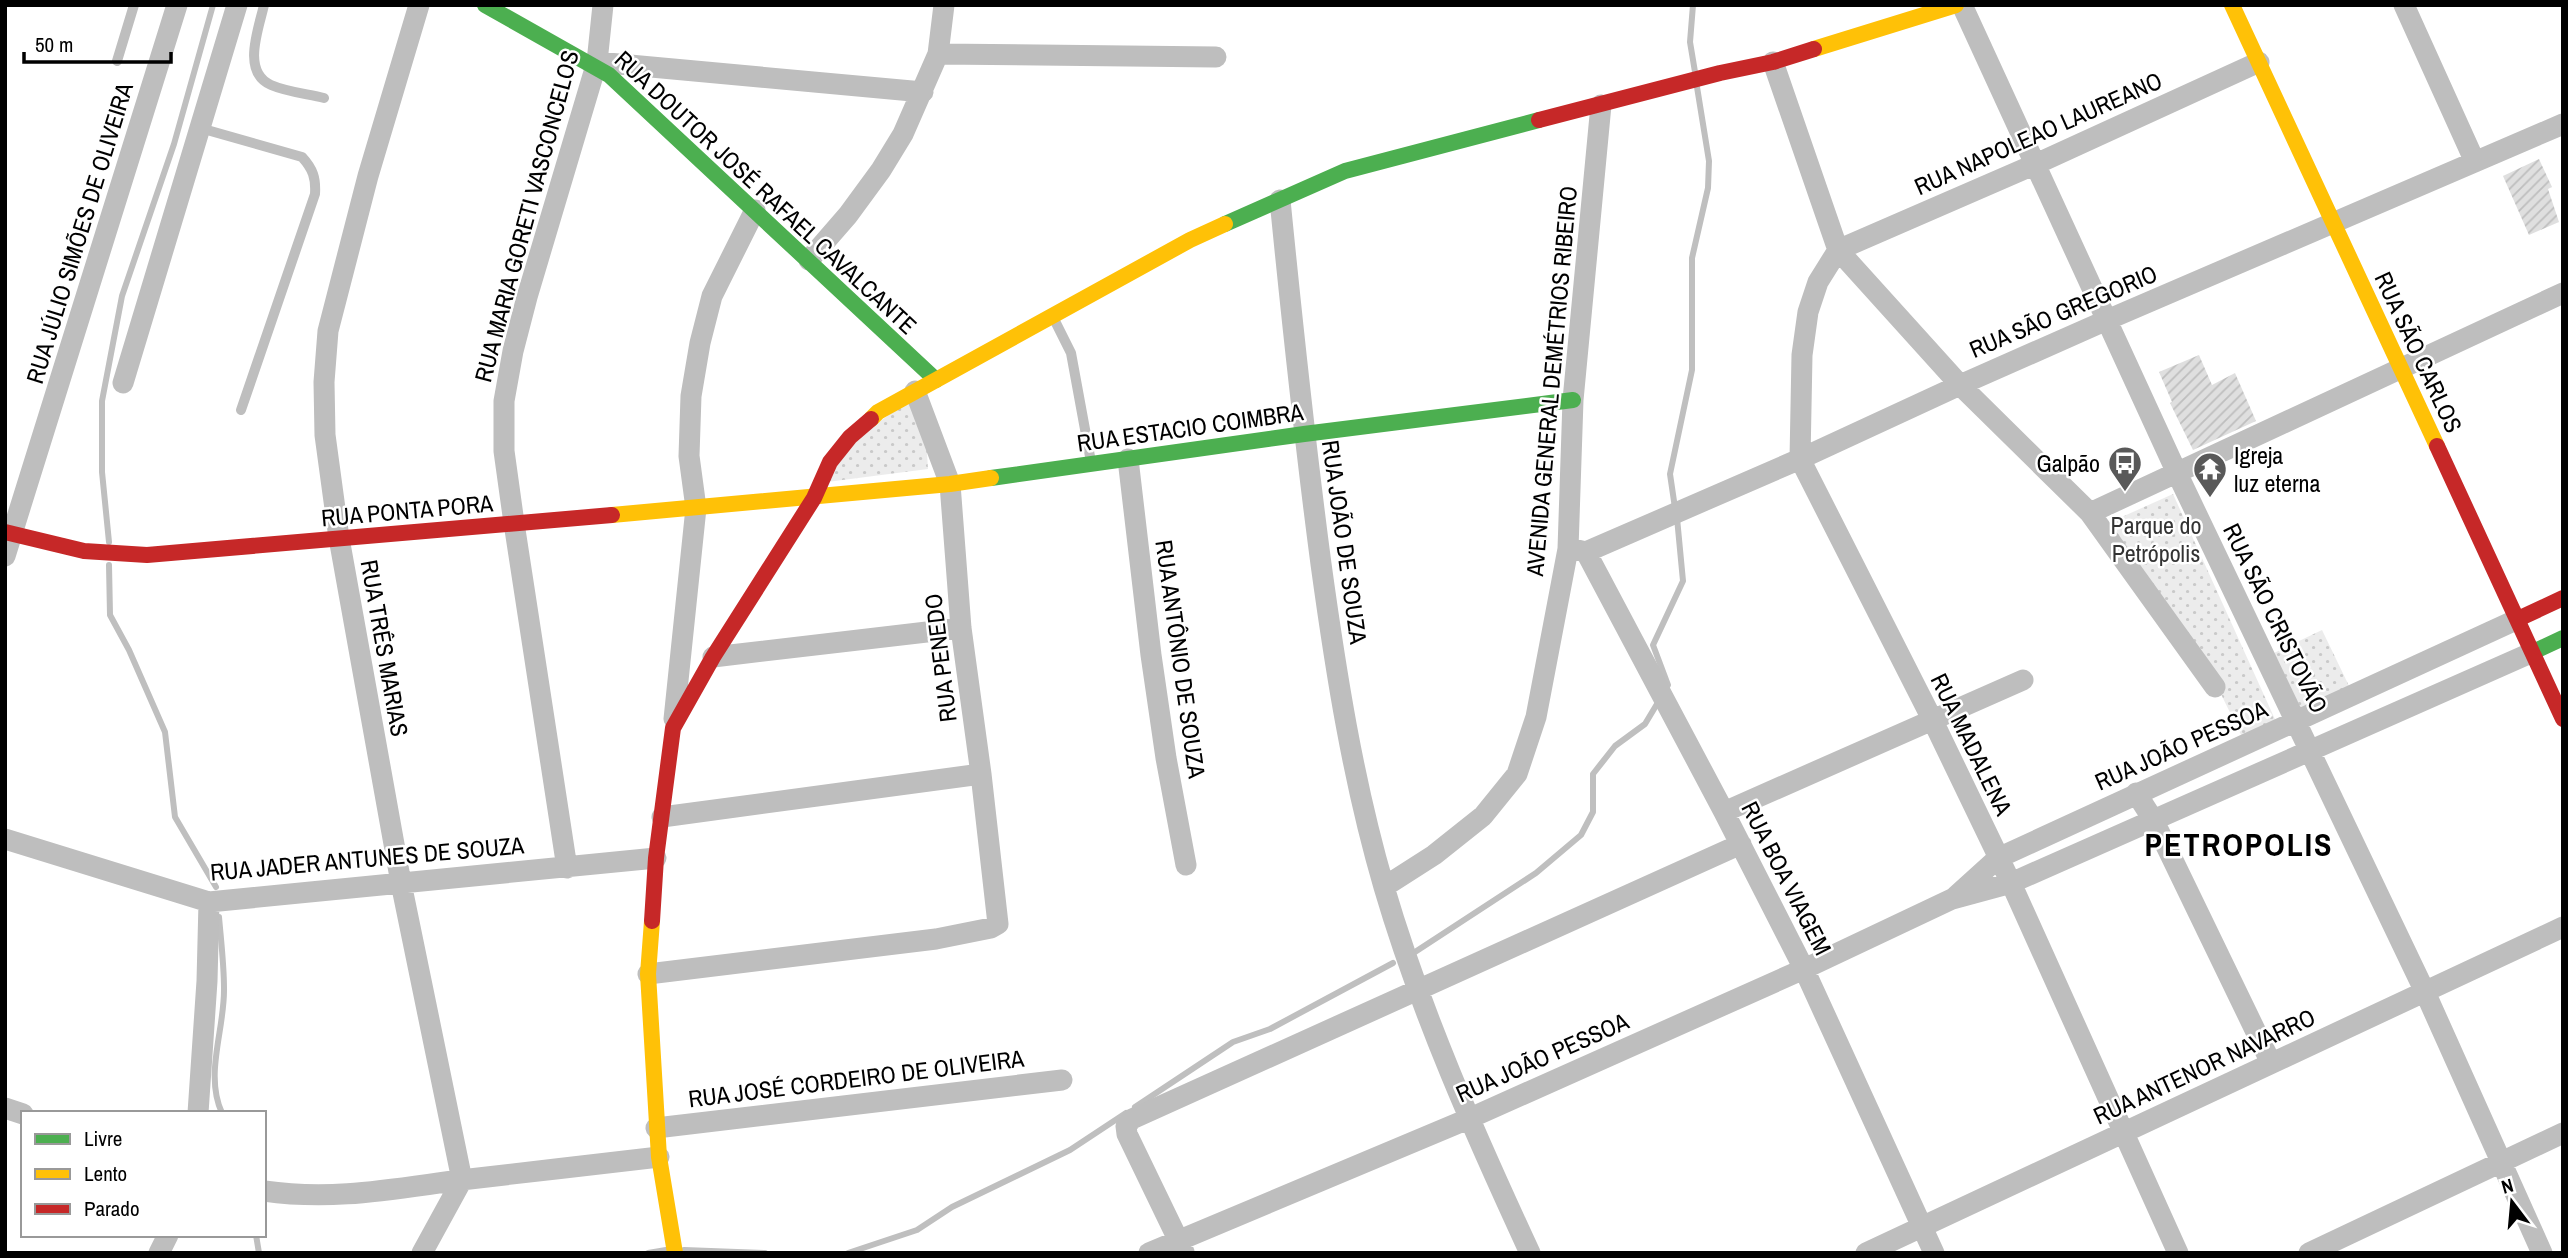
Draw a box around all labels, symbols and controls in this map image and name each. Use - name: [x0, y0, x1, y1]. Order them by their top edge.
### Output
- scale bar: [24, 21, 172, 65]
- text: 50 m: [35, 30, 73, 59]
- street label: RUA DOUTOR JOSÉ RAFAEL CAVALCANTE: [608, 43, 924, 341]
- street label: RUA MARIA GORETI VASCONCELOS: [466, 47, 586, 385]
- street label: RUA NAPOLEAO LAUREANO: [1909, 64, 2167, 202]
- street label: RUA JÚLIO SIMÕES DE OLIVEIRA: [18, 78, 140, 387]
- street label: AVENIDA GENERAL DEMÉTRIOS RIBEIRO: [1518, 185, 1584, 578]
- street label: RUA SÃO GREGORIO: [1964, 257, 2162, 365]
- street label: RUA SÃO CARLOS: [2368, 266, 2470, 438]
- street label: RUA ESTACIO COIMBRA: [1075, 395, 1306, 459]
- street label: RUA JOÃO DE SOUZA: [1315, 438, 1375, 647]
- place label: Igreja luz eterna: [2234, 439, 2320, 499]
- bus stop icon: Galpão: [2106, 444, 2144, 493]
- place label: Galpão: [2037, 447, 2100, 479]
- temple icon: Igreja luz eterna: [2191, 450, 2229, 499]
- street label: RUA PONTA PORA: [320, 486, 495, 533]
- park label: Parque do Petrópolis: [2111, 509, 2201, 569]
- street label: RUA SÃO CRISTOVÃO: [2216, 518, 2336, 718]
- street label: RUA ANTÔNIO DE SOUZA: [1148, 538, 1214, 781]
- street label: RUA TRÊS MARIAS: [354, 557, 416, 739]
- street label: RUA PENEDO: [916, 592, 964, 724]
- street label: RUA MADALENA: [1924, 668, 2021, 821]
- street label: RUA JOÃO PESSOA: [2090, 692, 2273, 797]
- street label: RUA BOA VIAGEM: [1735, 796, 1839, 960]
- district label: PETROPOLIS: [2144, 823, 2334, 866]
- street label: RUA JADER ANTUNES DE SOUZA: [209, 828, 526, 888]
- street label: RUA ANTENOR NAVARRO: [2088, 1001, 2320, 1131]
- street label: RUA JOÃO PESSOA: [1451, 1004, 1634, 1109]
- street label: RUA JOSÉ CORDEIRO DE OLIVEIRA: [686, 1041, 1027, 1114]
- legend: [21, 1111, 266, 1237]
- text: Livre: [84, 1124, 122, 1153]
- text: Lento: [84, 1159, 127, 1188]
- north arrow: [2477, 1167, 2547, 1237]
- text: N: [2498, 1172, 2516, 1200]
- text: Parado: [84, 1194, 140, 1223]

